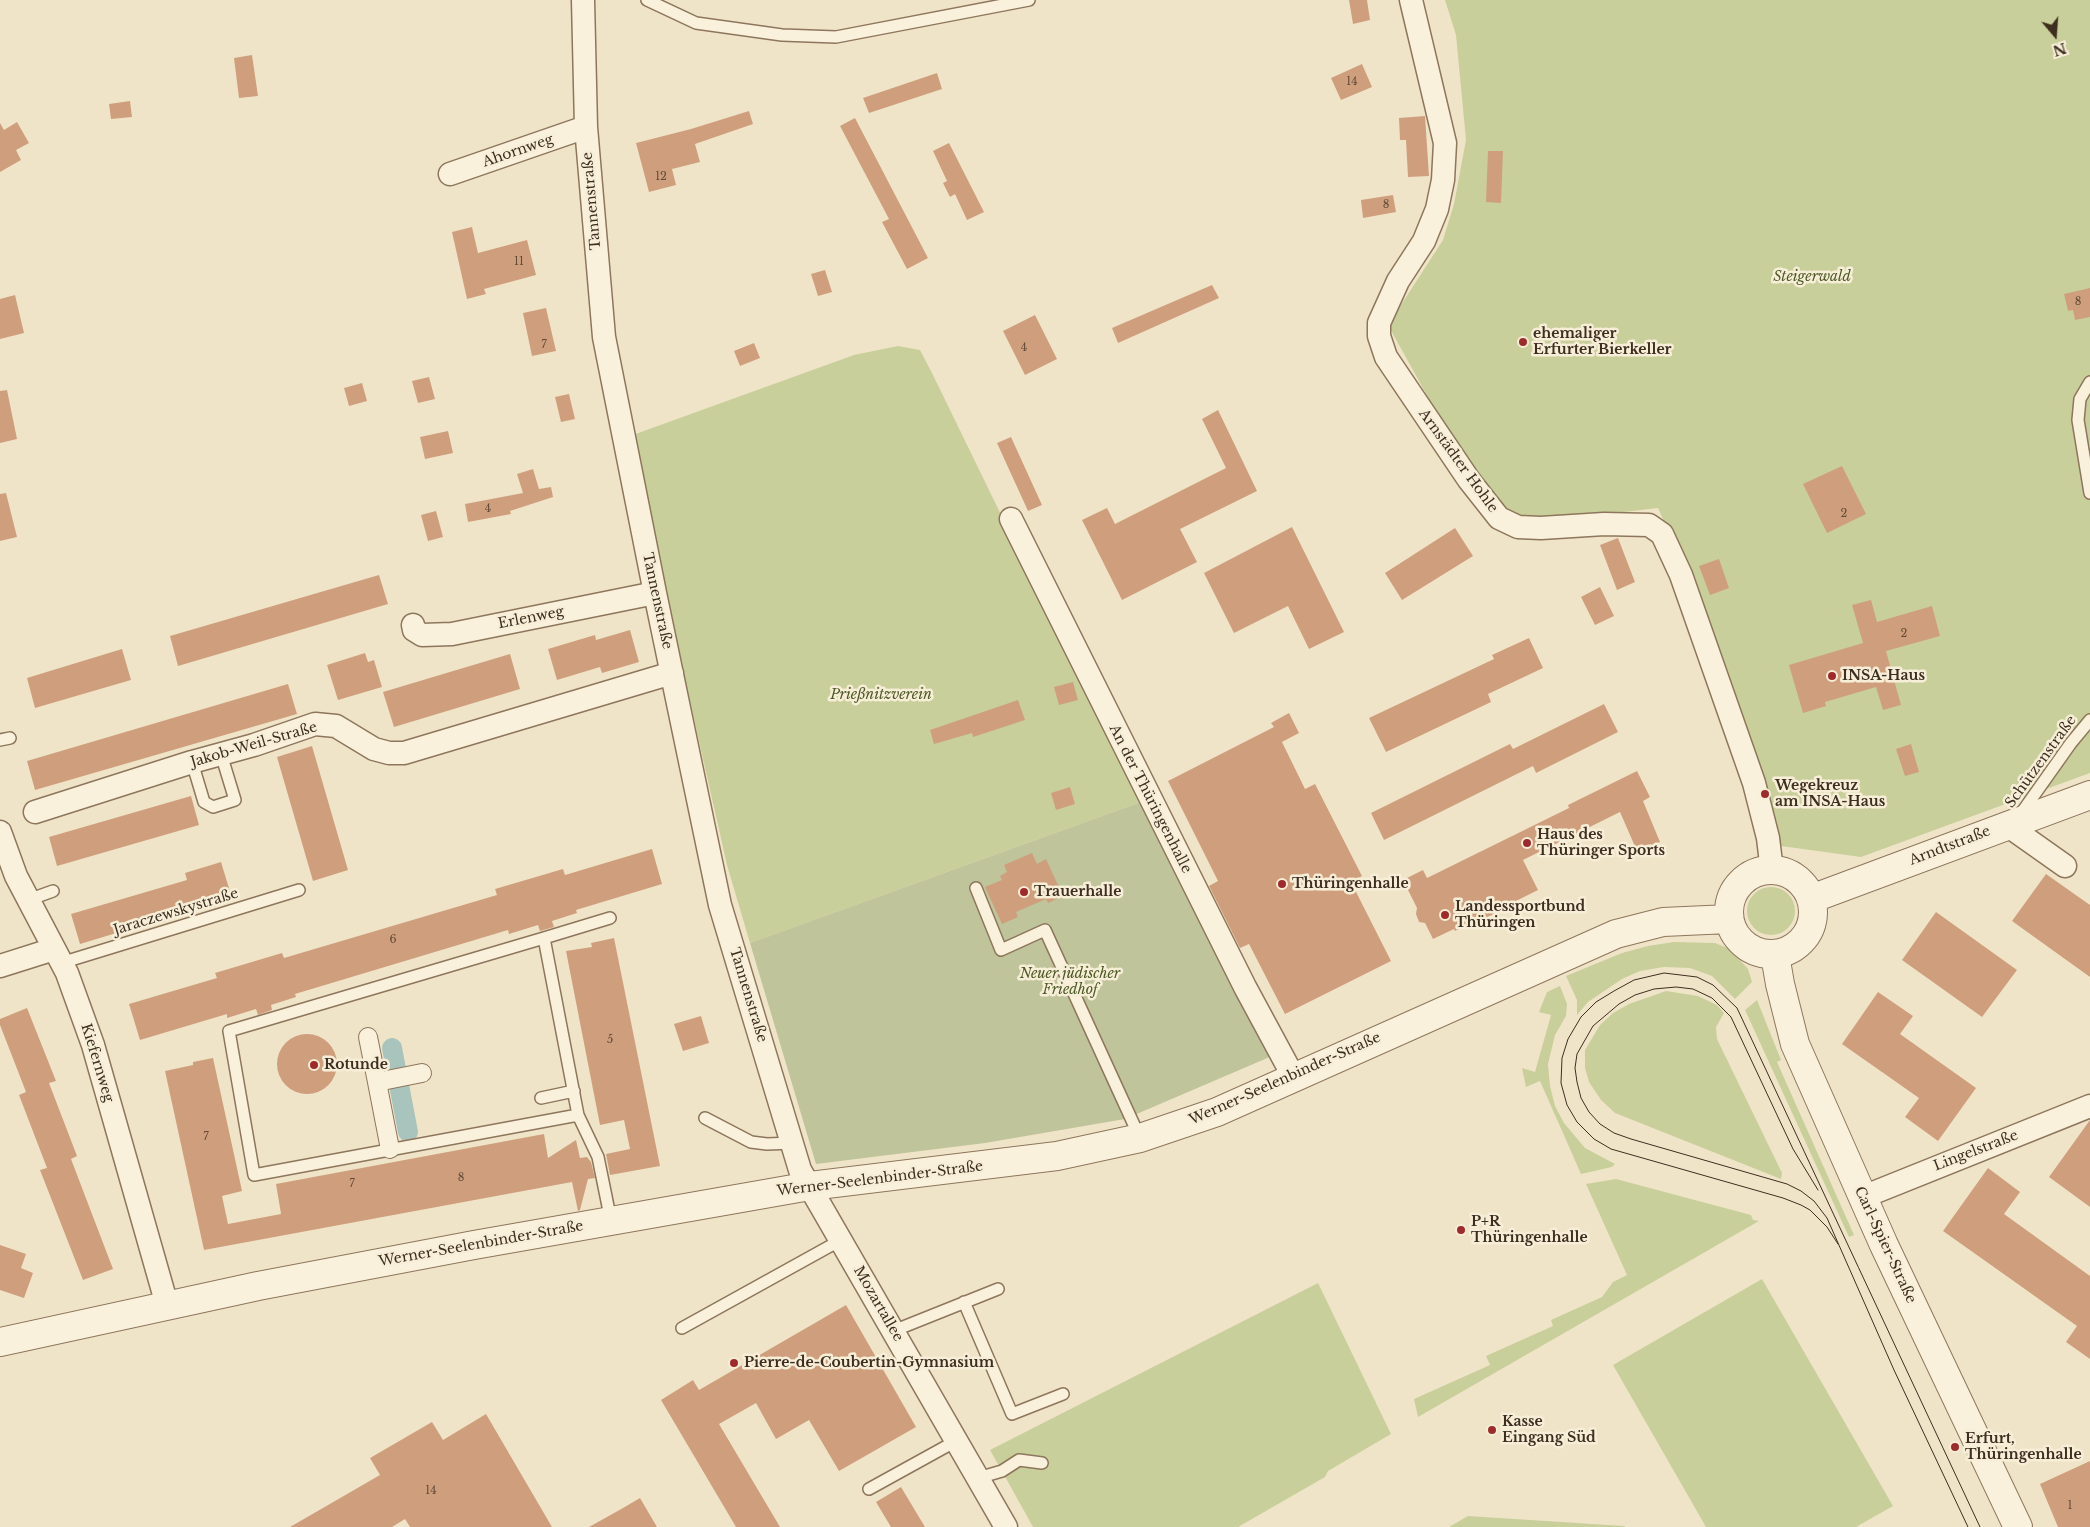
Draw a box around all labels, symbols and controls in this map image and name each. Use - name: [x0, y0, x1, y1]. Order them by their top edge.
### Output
- north arrow: [2030, 10, 2080, 60]
- text: N: [2051, 39, 2069, 60]
- house number: 14: [1346, 75, 1358, 89]
- street label: Ahornweg: [480, 131, 556, 171]
- street label: Tannenstraße: [579, 151, 605, 251]
- house number: 12: [655, 170, 667, 184]
- house number: 8: [1383, 198, 1389, 212]
- house number: 11: [514, 255, 524, 269]
- park label: Steigerwald: [1773, 269, 1851, 285]
- house number: 8: [2075, 295, 2081, 309]
- place label: ehemaliger Erfurter Bierkeller: [1533, 326, 1672, 358]
- marker: ehemaliger Erfurter Bierkeller: [1517, 336, 1529, 348]
- house number: 7: [541, 338, 547, 352]
- house number: 4: [1021, 341, 1027, 355]
- street label: Arnstädter Hohle: [1415, 406, 1501, 516]
- house number: 4: [485, 502, 491, 516]
- house number: 2: [1841, 507, 1847, 521]
- street label: Tannenstraße: [639, 551, 675, 651]
- street label: Erlenweg: [497, 603, 565, 633]
- house number: 2: [1901, 627, 1907, 641]
- place label: INSA-Haus: [1842, 668, 1925, 684]
- marker: INSA-Haus: [1826, 670, 1838, 682]
- park label: Prießnitzverein: [830, 687, 932, 703]
- street label: Schützenstraße: [2002, 713, 2080, 811]
- street label: Jakob-Weil-Straße: [189, 719, 319, 771]
- street label: An der Thüringenhalle: [1105, 722, 1195, 876]
- place label: Wegekreuz am INSA-Haus: [1775, 778, 1885, 810]
- marker: Wegekreuz am INSA-Haus: [1759, 788, 1771, 800]
- street label: Arndtstraße: [1907, 823, 1993, 869]
- place label: Haus des Thüringer Sports: [1537, 827, 1665, 860]
- marker: Haus des Thüringer Sports: [1521, 837, 1533, 849]
- place label: Thüringenhalle: [1292, 876, 1409, 892]
- marker: Thüringenhalle: [1276, 878, 1288, 890]
- place label: Trauerhalle: [1034, 884, 1121, 900]
- street label: Jaraczewskystraße: [112, 885, 240, 939]
- marker: Trauerhalle: [1018, 886, 1030, 898]
- place label: Landessportbund Thüringen: [1455, 899, 1585, 932]
- marker: Landessportbund Thüringen: [1439, 909, 1451, 921]
- house number: 6: [389, 933, 397, 947]
- street label: Tannenstraße: [726, 946, 770, 1044]
- park label: Neuer jüdischer Friedhof: [1020, 966, 1120, 999]
- street label: Kiefernweg: [77, 1022, 117, 1104]
- street label: Werner-Seelenbinder-Straße: [1187, 1029, 1383, 1129]
- house number: 5: [607, 1033, 613, 1047]
- place label: Rotunde: [324, 1057, 388, 1073]
- marker: Rotunde: [308, 1059, 320, 1071]
- street label: Lingelstraße: [1931, 1127, 2021, 1175]
- house number: 7: [203, 1130, 209, 1144]
- street label: Werner-Seelenbinder-Straße: [776, 1158, 984, 1200]
- house number: 8: [458, 1171, 464, 1185]
- house number: 7: [349, 1177, 355, 1191]
- street label: Carl-Spier-Straße: [1851, 1184, 1919, 1306]
- place label: P+R Thüringenhalle: [1471, 1214, 1588, 1246]
- street label: Werner-Seelenbinder-Straße: [377, 1218, 585, 1270]
- marker: P+R Thüringenhalle: [1455, 1224, 1467, 1236]
- street label: Mozartallee: [850, 1263, 906, 1345]
- place label: Pierre-de-Coubertin-Gymnasium: [744, 1355, 994, 1371]
- marker: Pierre-de-Coubertin-Gymnasium: [728, 1357, 740, 1369]
- place label: Kasse Eingang Süd: [1502, 1414, 1596, 1446]
- marker: Kasse Eingang Süd: [1486, 1424, 1498, 1436]
- place label: Erfurt, Thüringenhalle: [1965, 1431, 2082, 1464]
- marker: Erfurt, Thüringenhalle: [1949, 1441, 1961, 1453]
- house number: 14: [425, 1484, 437, 1498]
- house number: 1: [2068, 1499, 2072, 1513]

